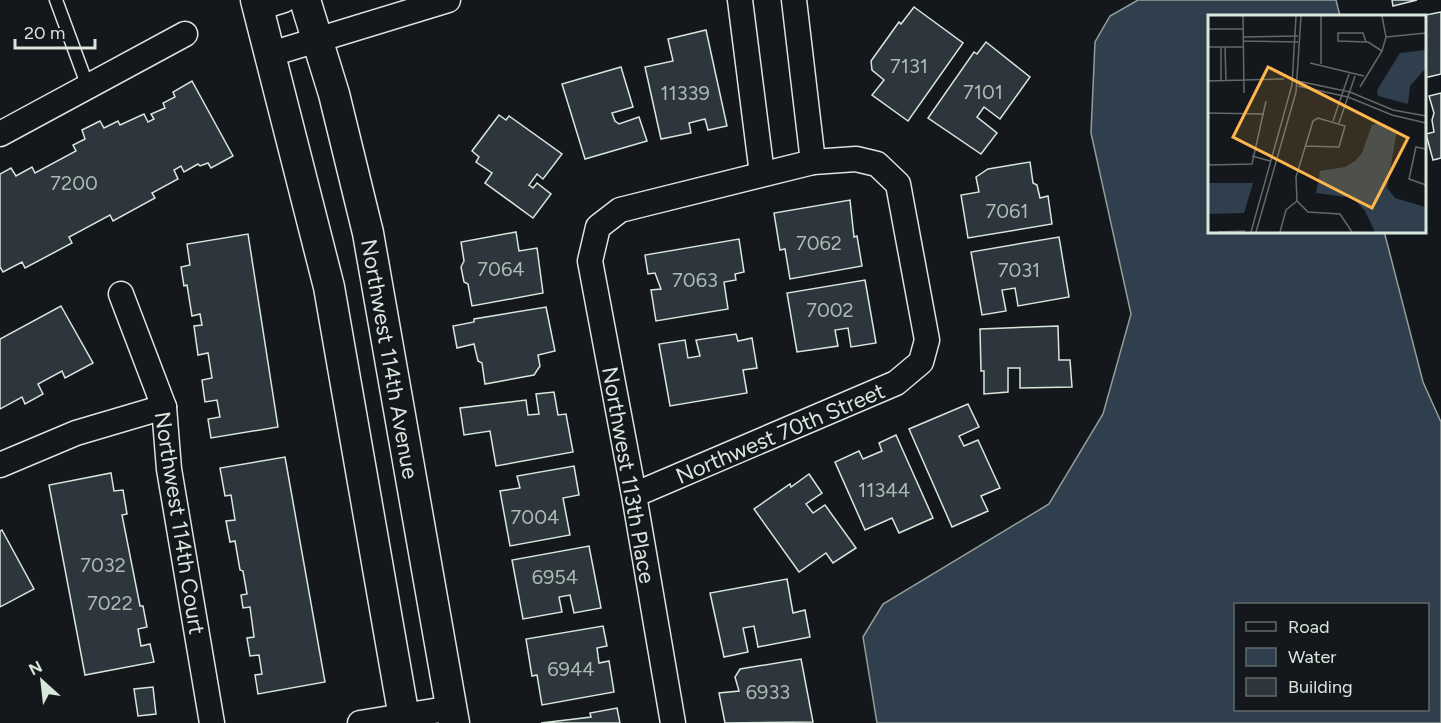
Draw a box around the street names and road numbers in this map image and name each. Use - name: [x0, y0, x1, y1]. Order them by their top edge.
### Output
- street label: Northwest 114th Avenue: [355, 237, 424, 481]
- street label: Northwest 113th Place: [596, 365, 661, 586]
- street label: Northwest 70th Street: [672, 377, 889, 490]
- street label: Northwest 114th Court: [149, 410, 210, 636]

